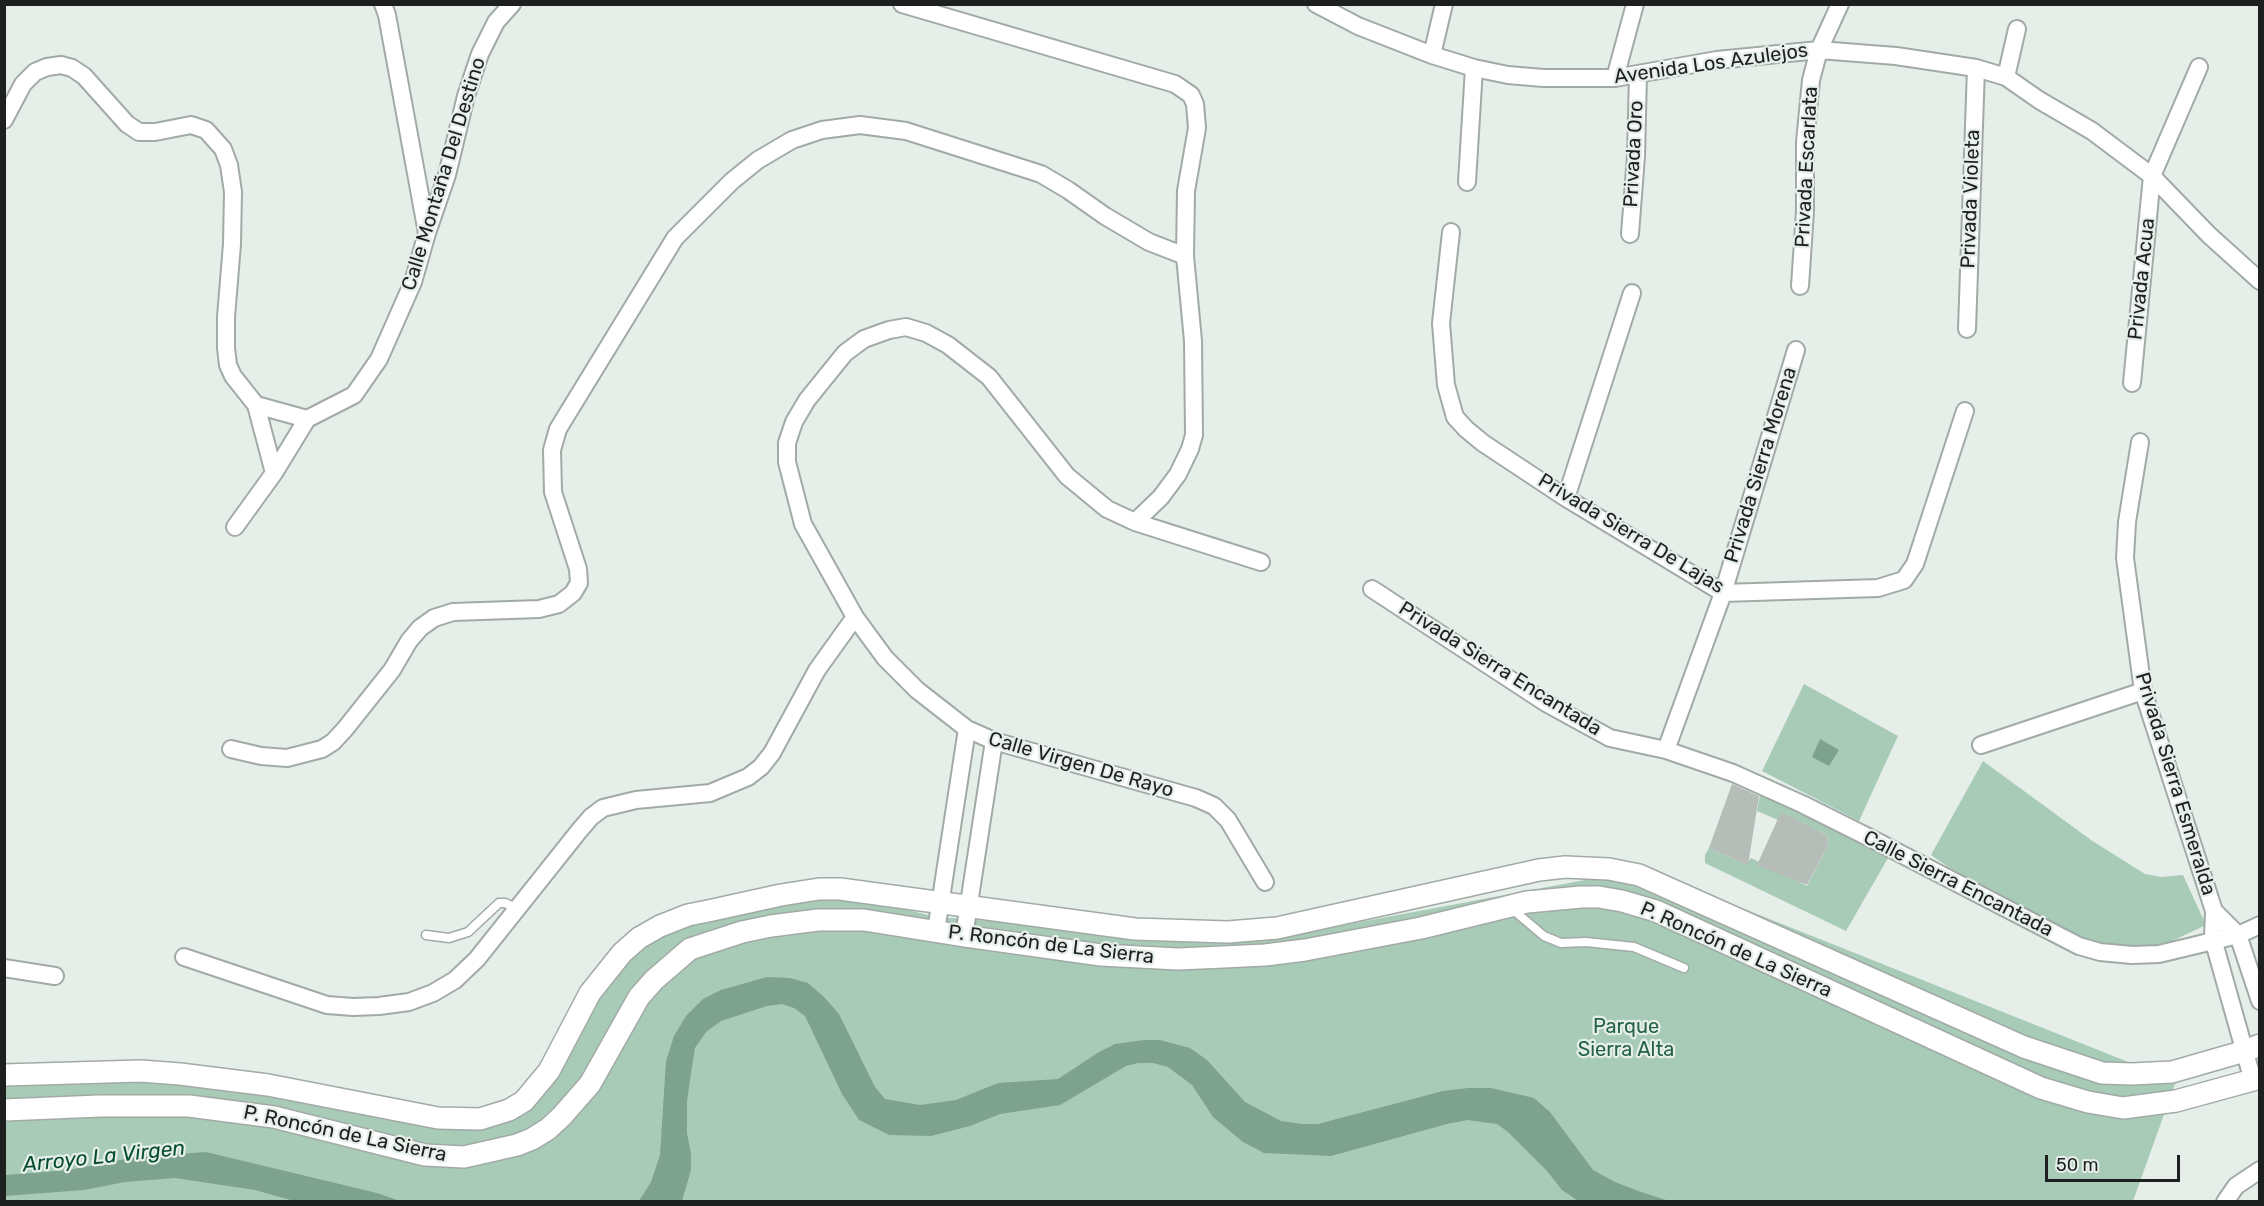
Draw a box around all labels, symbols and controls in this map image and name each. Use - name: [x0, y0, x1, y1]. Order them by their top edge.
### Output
- street label: Avenida Los Azulejos: [1613, 39, 1809, 89]
- street label: Calle Montaña Del Destino: [397, 54, 491, 294]
- street label: Privada Escarlata: [1791, 86, 1823, 248]
- street label: Privada Oro: [1619, 100, 1649, 208]
- street label: Privada Violeta: [1957, 129, 1985, 269]
- street label: Privada Acua: [2124, 217, 2160, 341]
- street label: Privada Sierra Morena: [1720, 364, 1802, 566]
- street label: Privada Sierra De Lajas: [1534, 469, 1728, 599]
- street label: Privada Sierra Encantada: [1394, 597, 1606, 741]
- street label: Privada Sierra Esmeralda: [2130, 670, 2220, 898]
- street label: Calle Virgen De Rayo: [986, 727, 1176, 803]
- street label: Calle Sierra Encantada: [1859, 826, 2057, 942]
- street label: P. Roncón de La Sierra: [1636, 897, 1836, 1003]
- street label: P. Roncón de La Sierra: [947, 920, 1155, 970]
- park label: Parque Sierra Alta: [1578, 1015, 1674, 1062]
- street label: P. Roncón de La Sierra: [241, 1101, 449, 1167]
- water label: Arroyo La Virgen: [22, 1136, 186, 1178]
- scale bar: [2048, 1143, 2183, 1181]
- text: 50 m: [2056, 1154, 2099, 1176]

